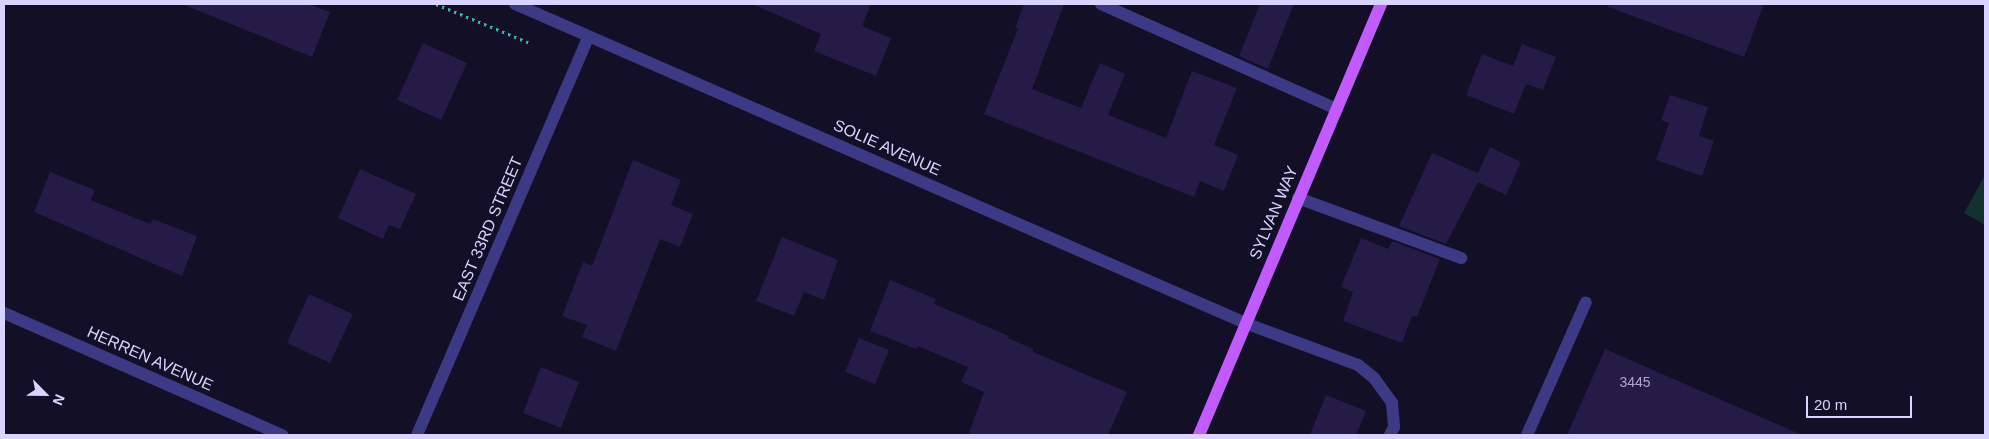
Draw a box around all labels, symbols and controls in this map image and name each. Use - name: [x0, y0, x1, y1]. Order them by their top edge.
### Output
- street label: SOLIE AVENUE: [830, 116, 944, 180]
- street label: EAST 33RD STREET: [449, 154, 527, 304]
- street label: SYLVAN WAY: [1246, 163, 1302, 263]
- street label: HERREN AVENUE: [84, 322, 216, 396]
- north arrow: [20, 369, 70, 419]
- house number: 3445: [1619, 374, 1651, 390]
- scale bar: [1809, 386, 1915, 418]
- text: N: [49, 392, 68, 408]
- text: 20 m: [1814, 396, 1847, 413]

